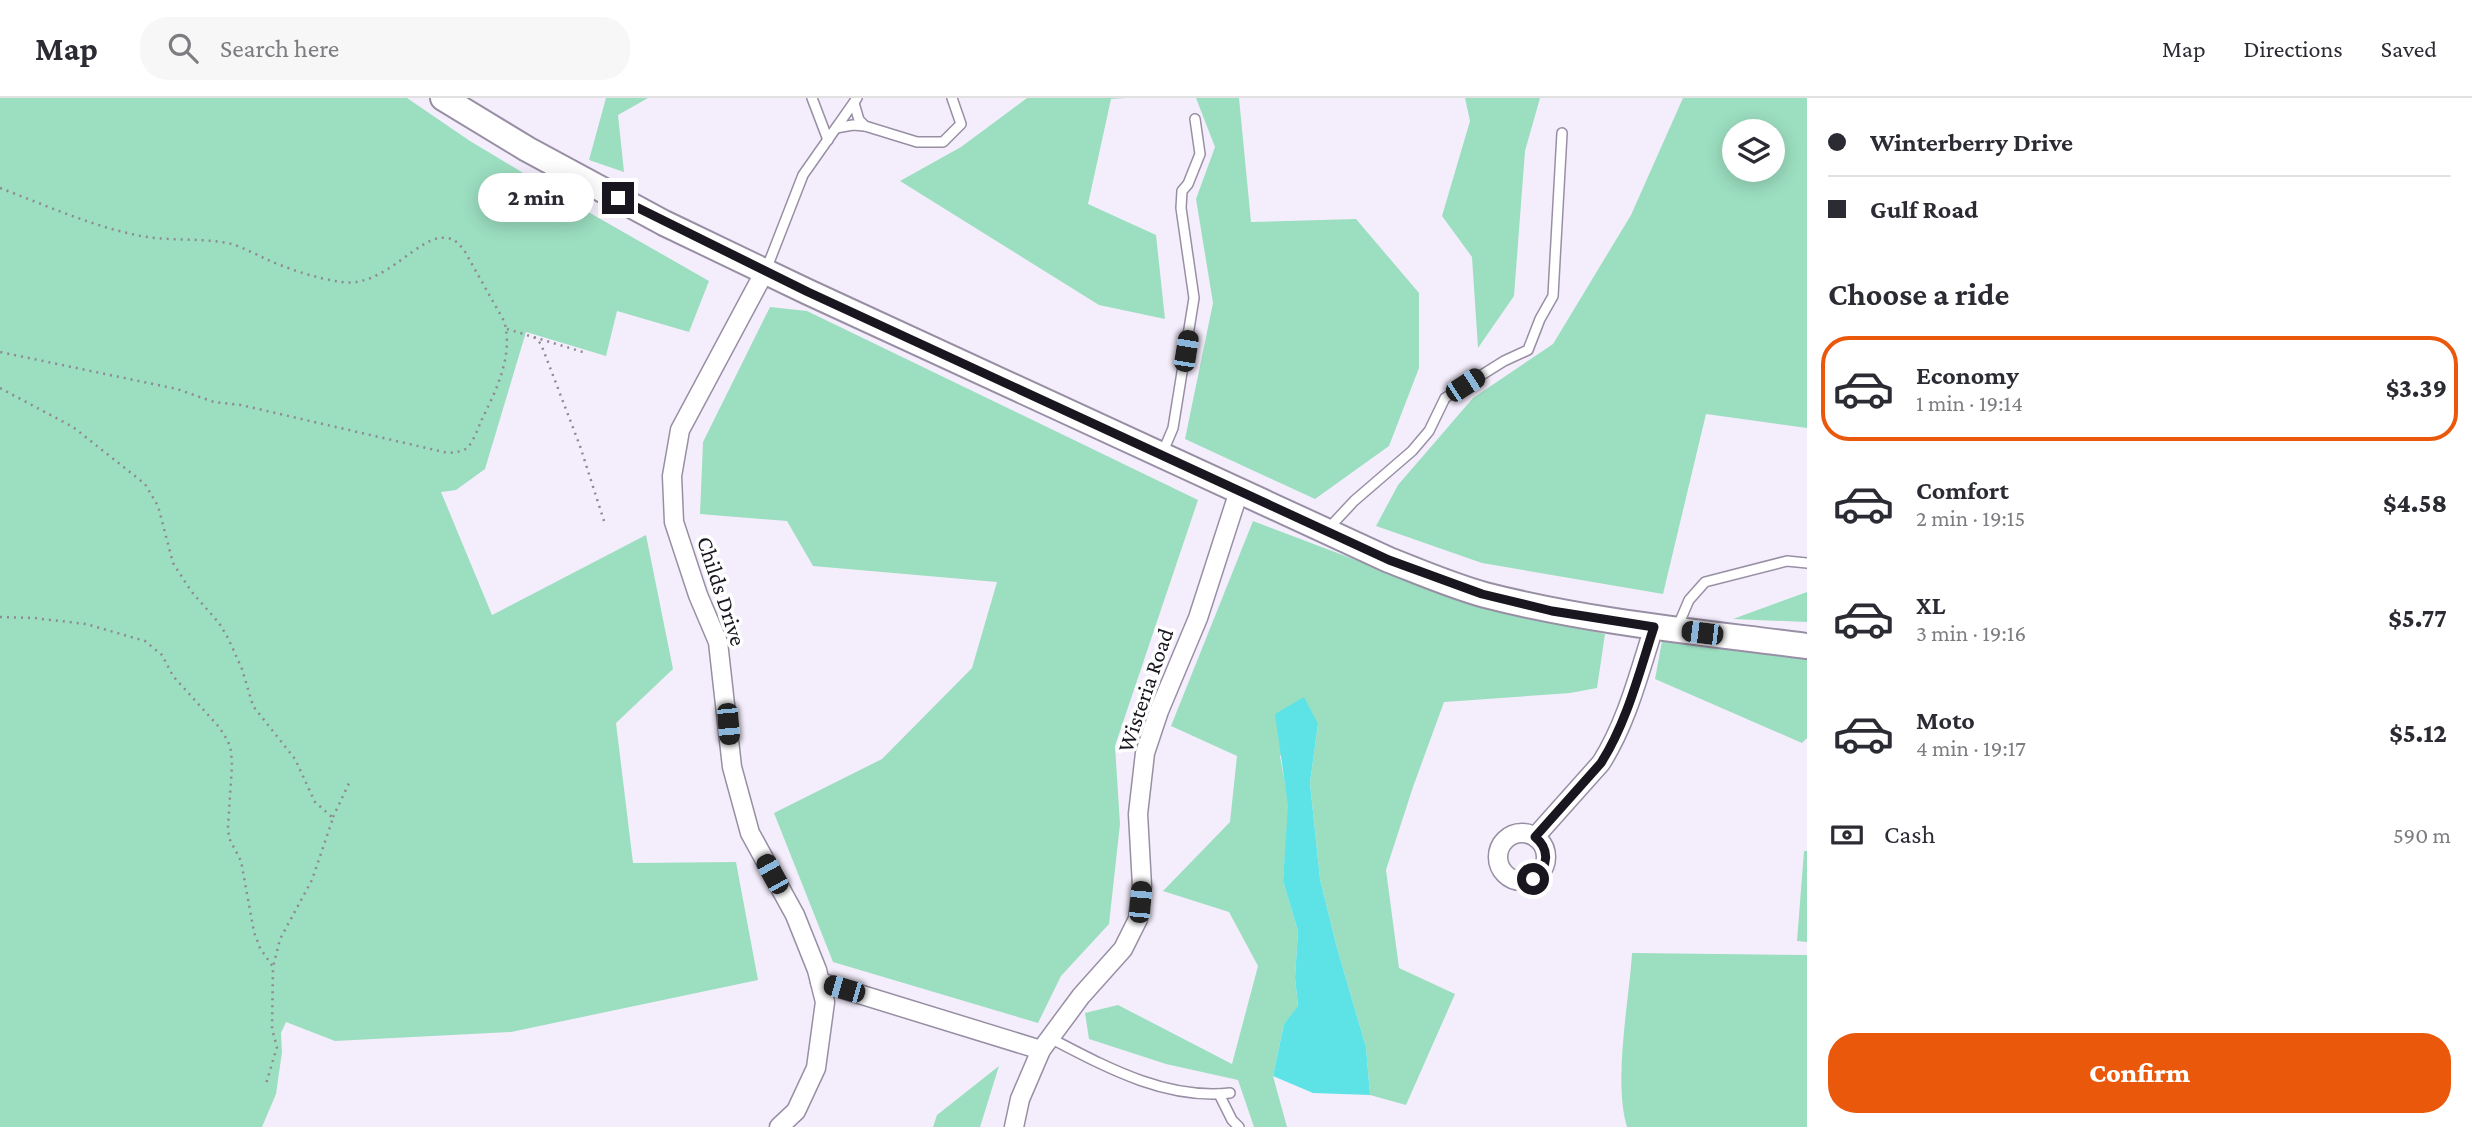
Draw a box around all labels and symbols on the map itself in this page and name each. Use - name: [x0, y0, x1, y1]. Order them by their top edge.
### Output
- callout: 2 min: [478, 174, 594, 222]
- route end: [602, 182, 634, 214]
- car: [1173, 329, 1200, 373]
- car: [1442, 365, 1489, 405]
- street label: Childs Drive: [692, 533, 752, 649]
- car: [1680, 620, 1725, 646]
- street label: Wisteria Road: [1112, 625, 1178, 755]
- car: [716, 702, 741, 746]
- car: [753, 851, 792, 897]
- route start: [1517, 863, 1549, 895]
- car: [1128, 880, 1153, 924]
- car: [821, 973, 868, 1005]

